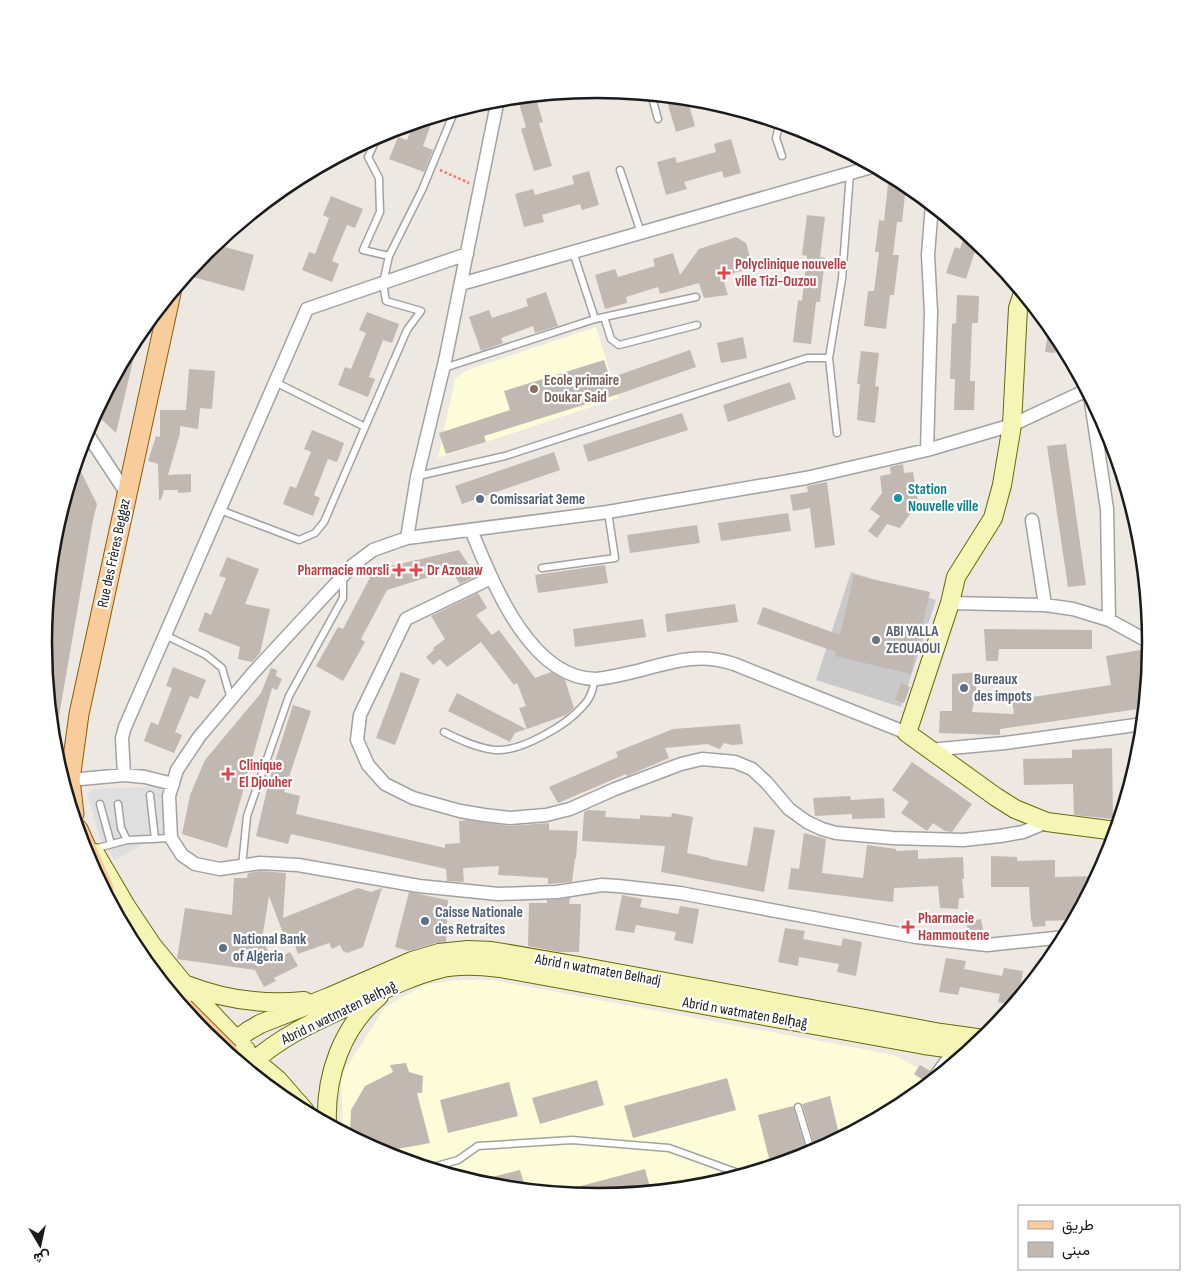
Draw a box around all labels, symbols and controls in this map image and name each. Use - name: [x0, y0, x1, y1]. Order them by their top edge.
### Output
- place label: Polyclinique nouvelle ville Tizi-Ouzou: [735, 255, 846, 291]
- marker: Polyclinique nouvelle ville Tizi-Ouzou: [717, 266, 731, 280]
- place label: Ecole primaire Doukar Said: [544, 371, 619, 407]
- marker: Ecole primaire Doukar Said: [528, 383, 540, 395]
- place label: Station Nouvelle ville: [908, 480, 978, 516]
- place label: Comissariat 3eme: [490, 490, 585, 509]
- marker: Station Nouvelle ville: [892, 492, 904, 504]
- marker: Comissariat 3eme: [474, 493, 486, 505]
- street label: Rue des Frères Beggaz: [93, 496, 135, 609]
- place label: Pharmacie morsli: [298, 561, 389, 580]
- place label: Dr Azouaw: [427, 561, 483, 580]
- marker: Dr Azouaw: [409, 563, 423, 577]
- marker: Pharmacie morsli: [393, 564, 405, 576]
- place label: ABI YALLA ZEOUAOUI: [885, 622, 940, 658]
- marker: ABI YALLA ZEOUAOUI: [870, 634, 882, 646]
- place label: Bureaux des impots: [974, 670, 1032, 706]
- marker: Bureaux des impots: [958, 682, 970, 694]
- place label: Clinique El Djouher: [239, 756, 293, 792]
- marker: Clinique El Djouher: [221, 767, 235, 781]
- place label: Caisse Nationale des Retraites: [435, 903, 523, 939]
- place label: Pharmacie Hammoutene: [918, 909, 989, 945]
- marker: Caisse Nationale des Retraites: [419, 915, 431, 927]
- marker: Pharmacie Hammoutene: [902, 921, 914, 933]
- place label: National Bank of Algeria: [233, 930, 307, 966]
- marker: National Bank of Algeria: [217, 942, 229, 954]
- street label: Abrid n watmaten Belhadj: [533, 949, 663, 990]
- street label: Abrid n watmaten Belḥaǧ: [277, 977, 400, 1050]
- street label: Abrid n watmaten Belḥaǧ: [680, 993, 809, 1033]
- legend: [1018, 1205, 1180, 1270]
- text: طريق: [1062, 1216, 1094, 1235]
- north arrow: [15, 1220, 65, 1270]
- text: مبنى: [1062, 1241, 1090, 1260]
- text: ش: [32, 1248, 52, 1267]

